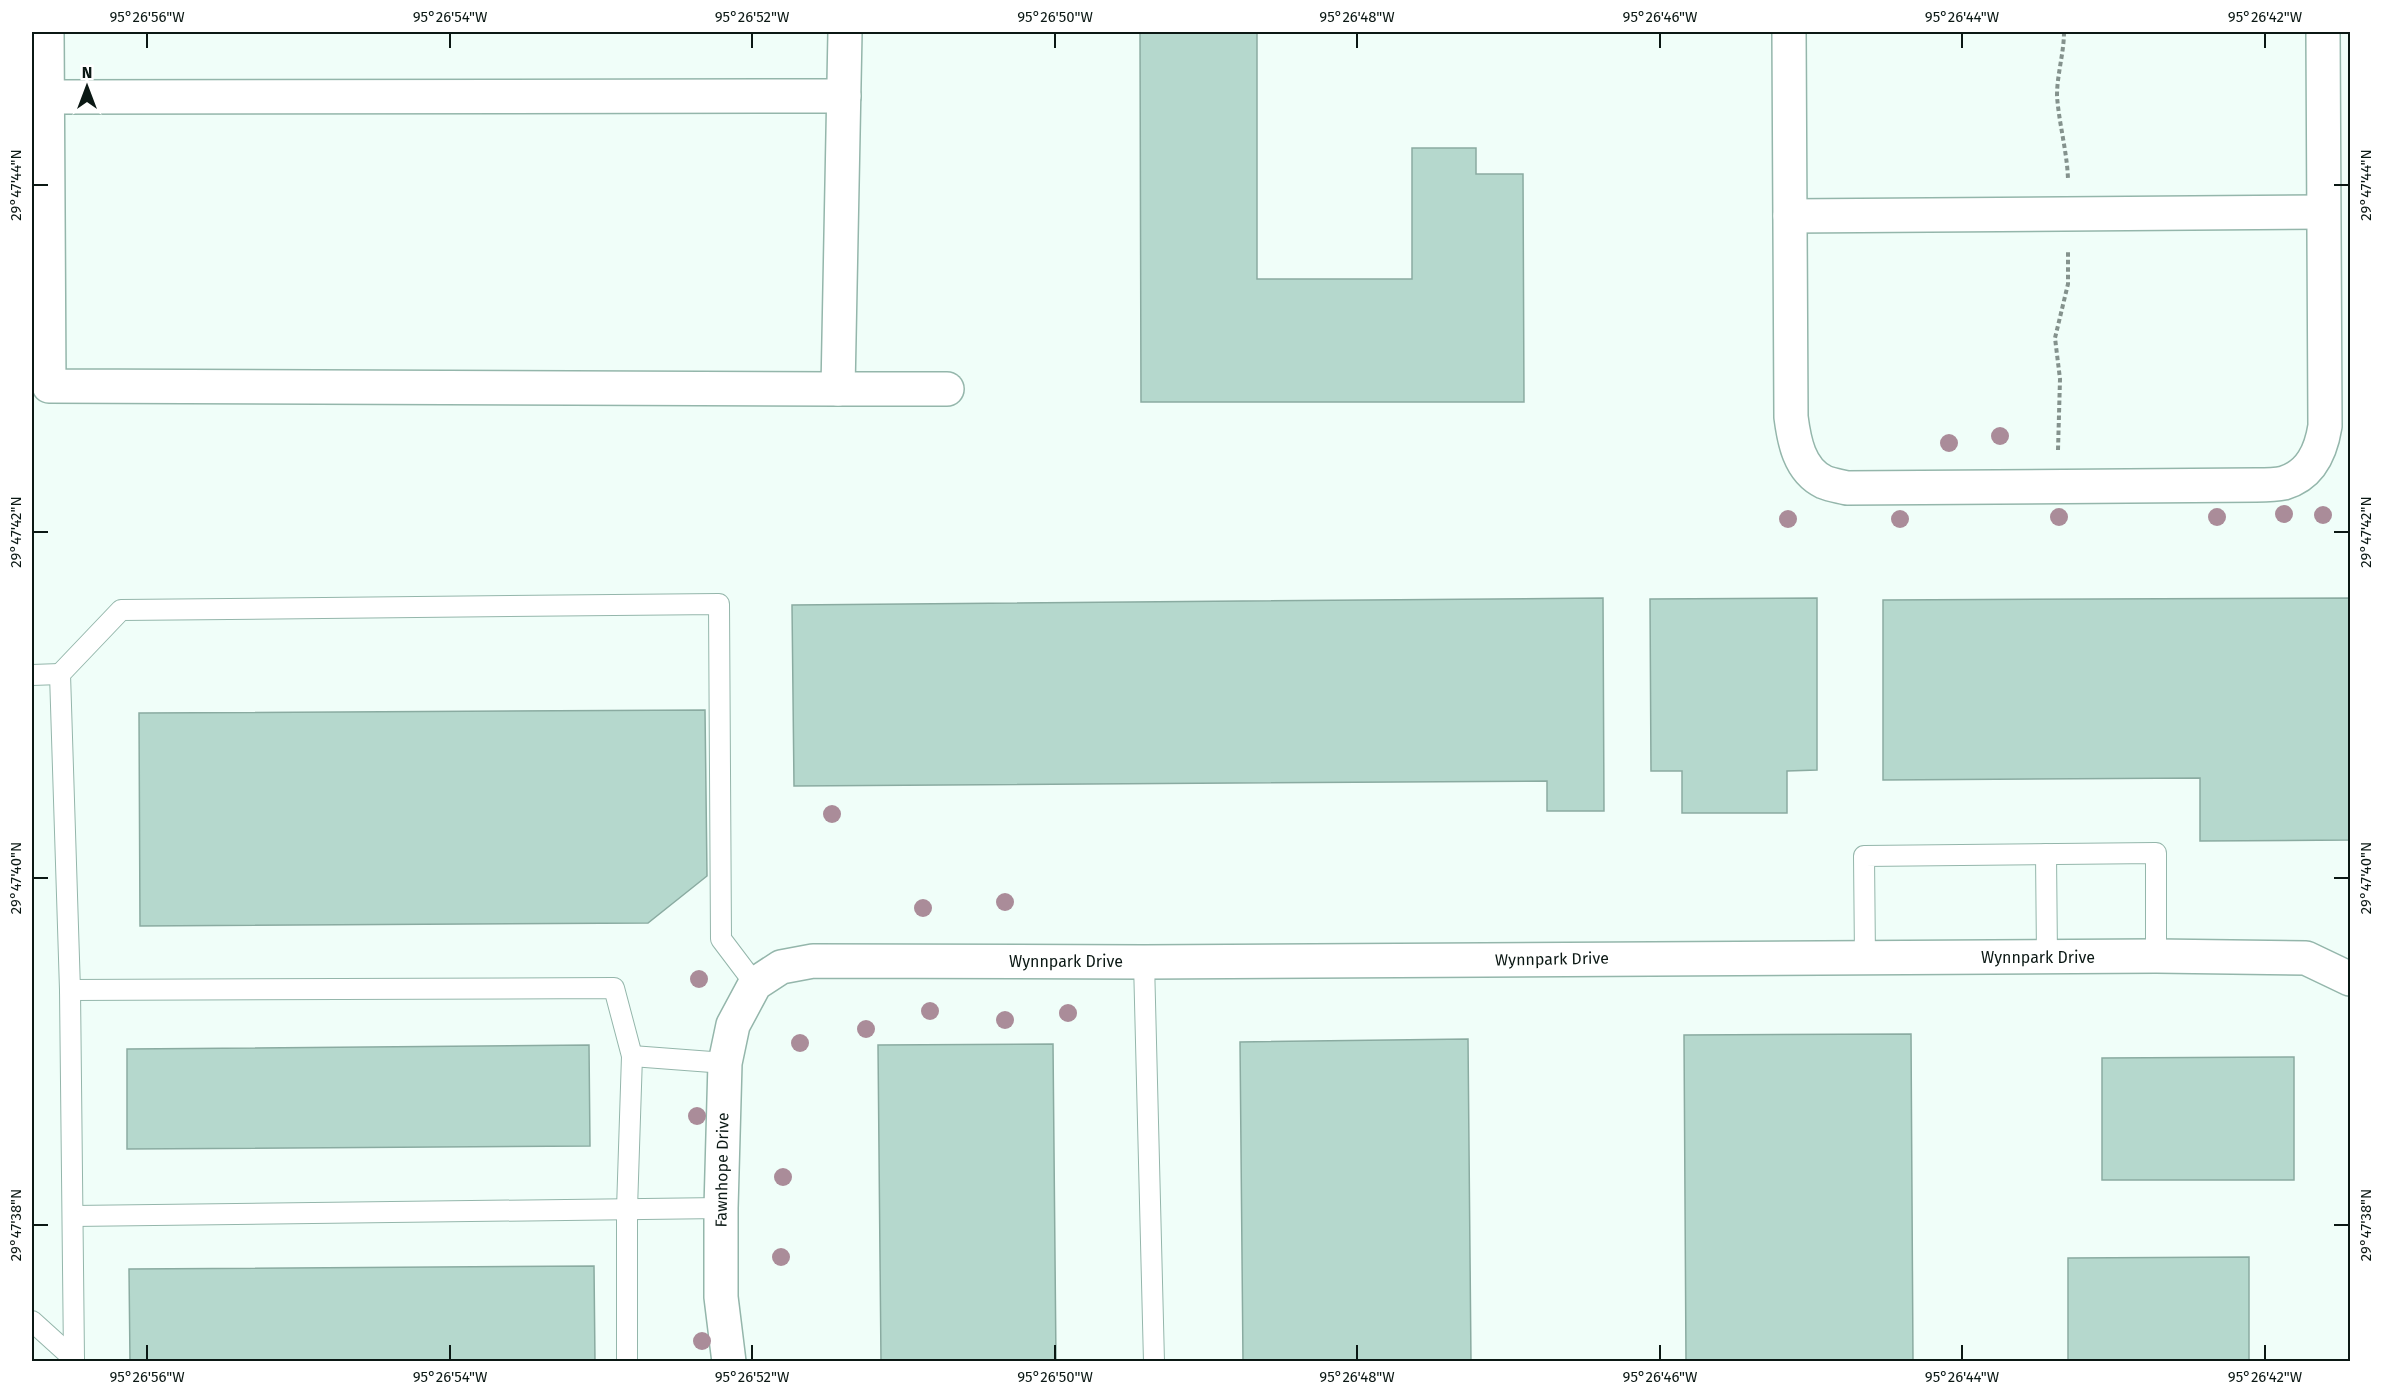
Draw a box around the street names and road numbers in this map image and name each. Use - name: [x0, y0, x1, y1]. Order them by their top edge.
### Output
- street label: Wynnpark Drive: [1981, 948, 2095, 967]
- street label: Wynnpark Drive: [1495, 949, 1609, 969]
- street label: Wynnpark Drive: [1009, 952, 1123, 971]
- street label: Fawnhope Drive: [711, 1112, 733, 1228]

